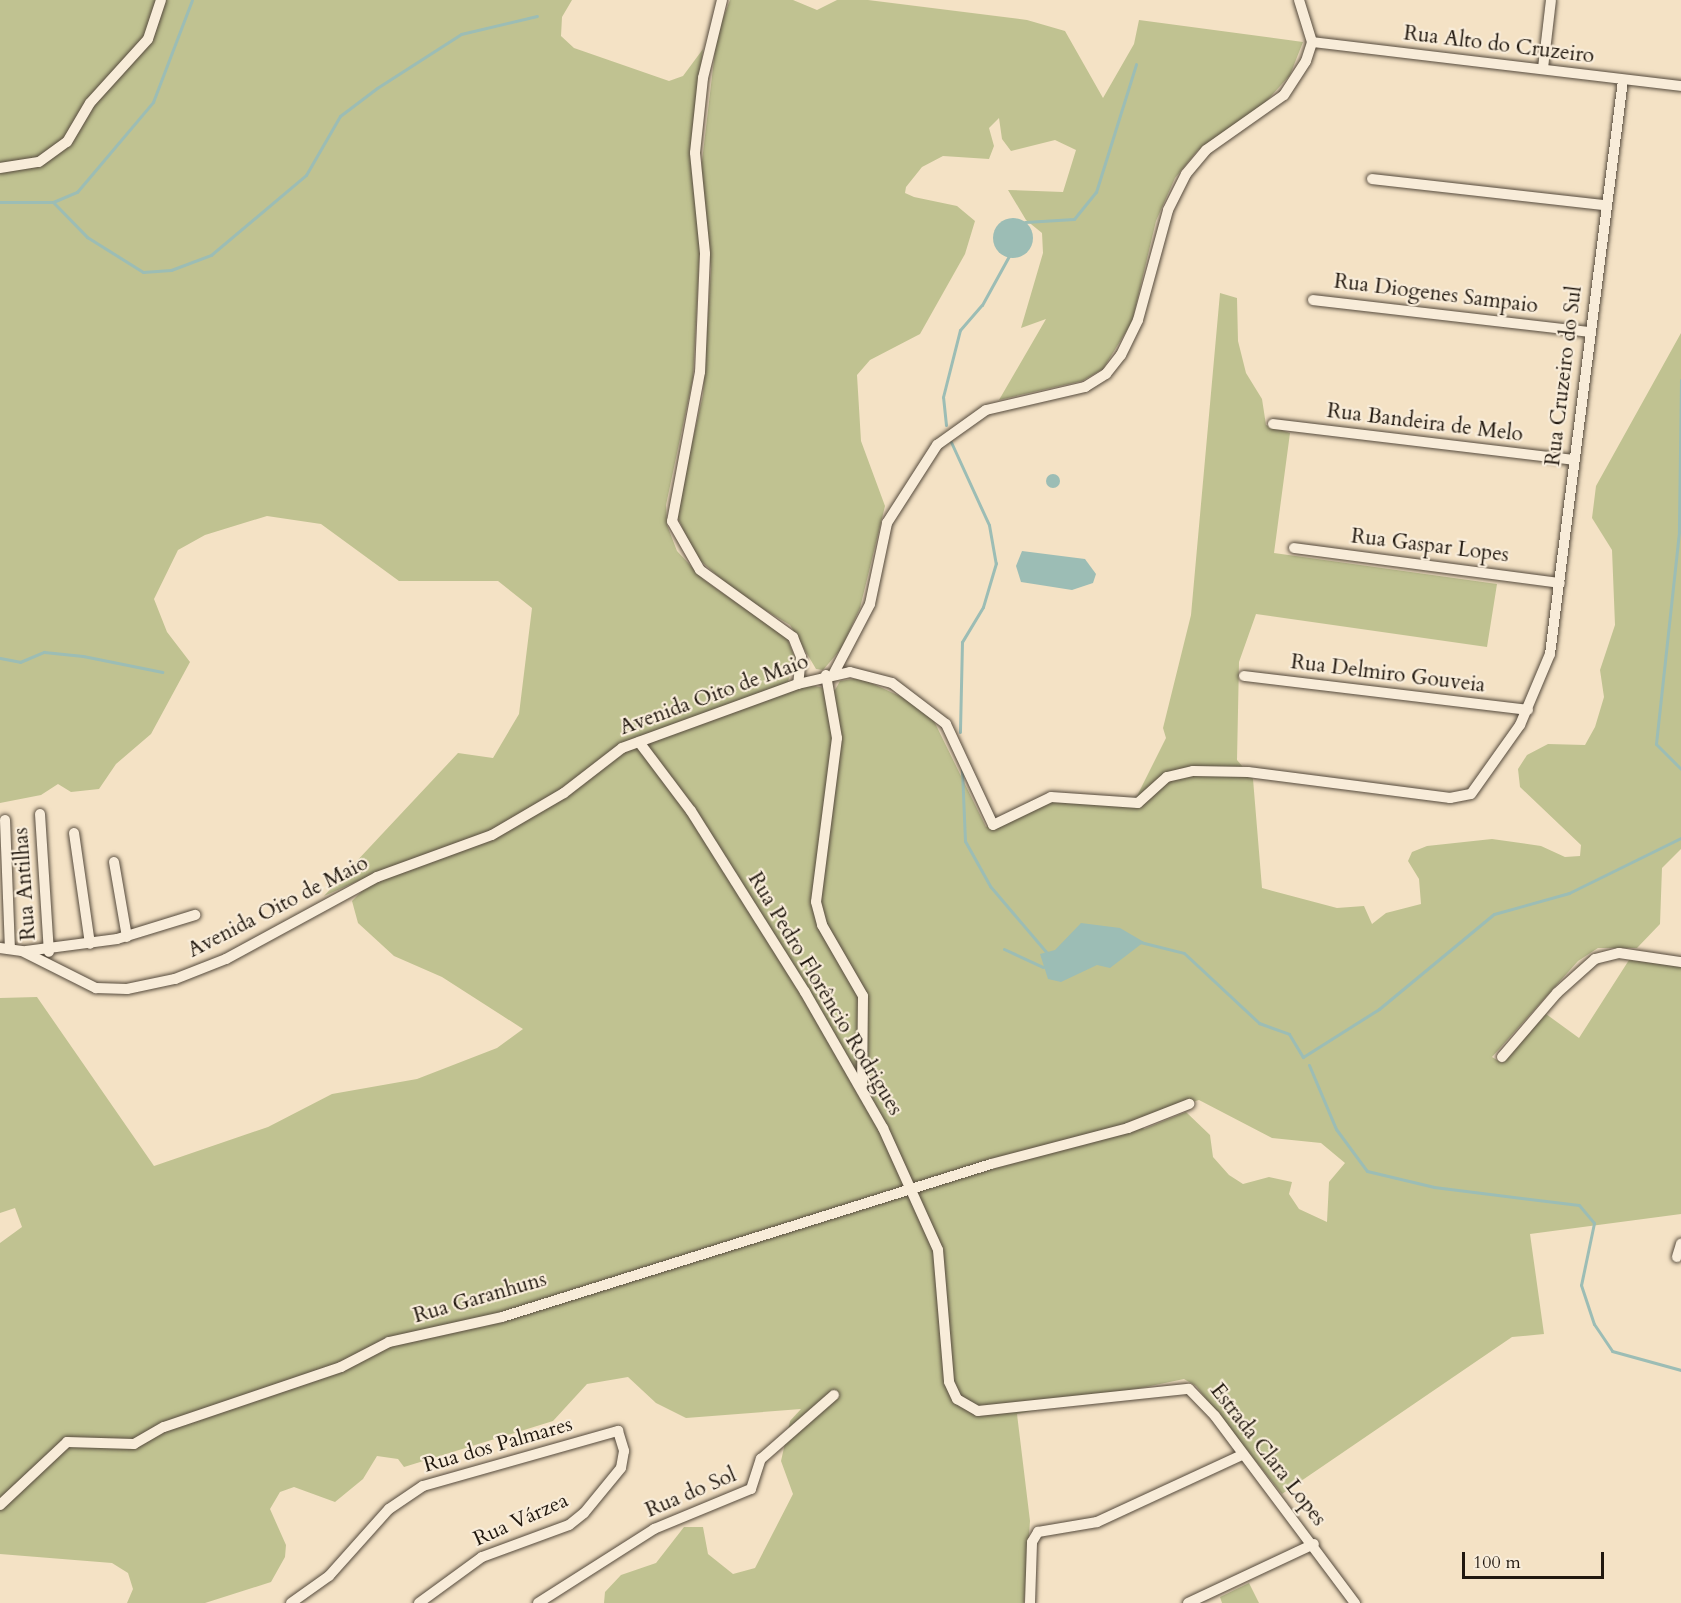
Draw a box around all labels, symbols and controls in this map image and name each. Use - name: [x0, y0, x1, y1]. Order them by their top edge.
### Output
- street label: Rua Alto do Cruzeiro: [1402, 21, 1596, 69]
- street label: Rua Diogenes Sampaio: [1333, 269, 1539, 319]
- street label: Rua Cruzeiro do Sul: [1540, 285, 1588, 467]
- street label: Rua Bandeira de Melo: [1325, 398, 1525, 448]
- street label: Rua Gaspar Lopes: [1350, 524, 1510, 568]
- street label: Avenida Oito de Maio: [616, 649, 812, 741]
- street label: Rua Delmiro Gouveia: [1289, 650, 1487, 698]
- street label: Rua Antilhas: [8, 827, 42, 941]
- street label: Avenida Oito de Maio: [184, 851, 372, 963]
- street label: Rua Pedro Florêncio Rodrigues: [742, 868, 908, 1120]
- street label: Rua Garanhuns: [411, 1267, 549, 1329]
- street label: Estrada Clara Lopes: [1205, 1379, 1331, 1531]
- street label: Rua dos Palmares: [421, 1412, 575, 1478]
- street label: Rua do Sol: [642, 1463, 740, 1523]
- street label: Rua Várzea: [470, 1488, 572, 1552]
- scale bar: [1465, 1540, 1608, 1578]
- text: 100 m: [1473, 1550, 1521, 1575]

